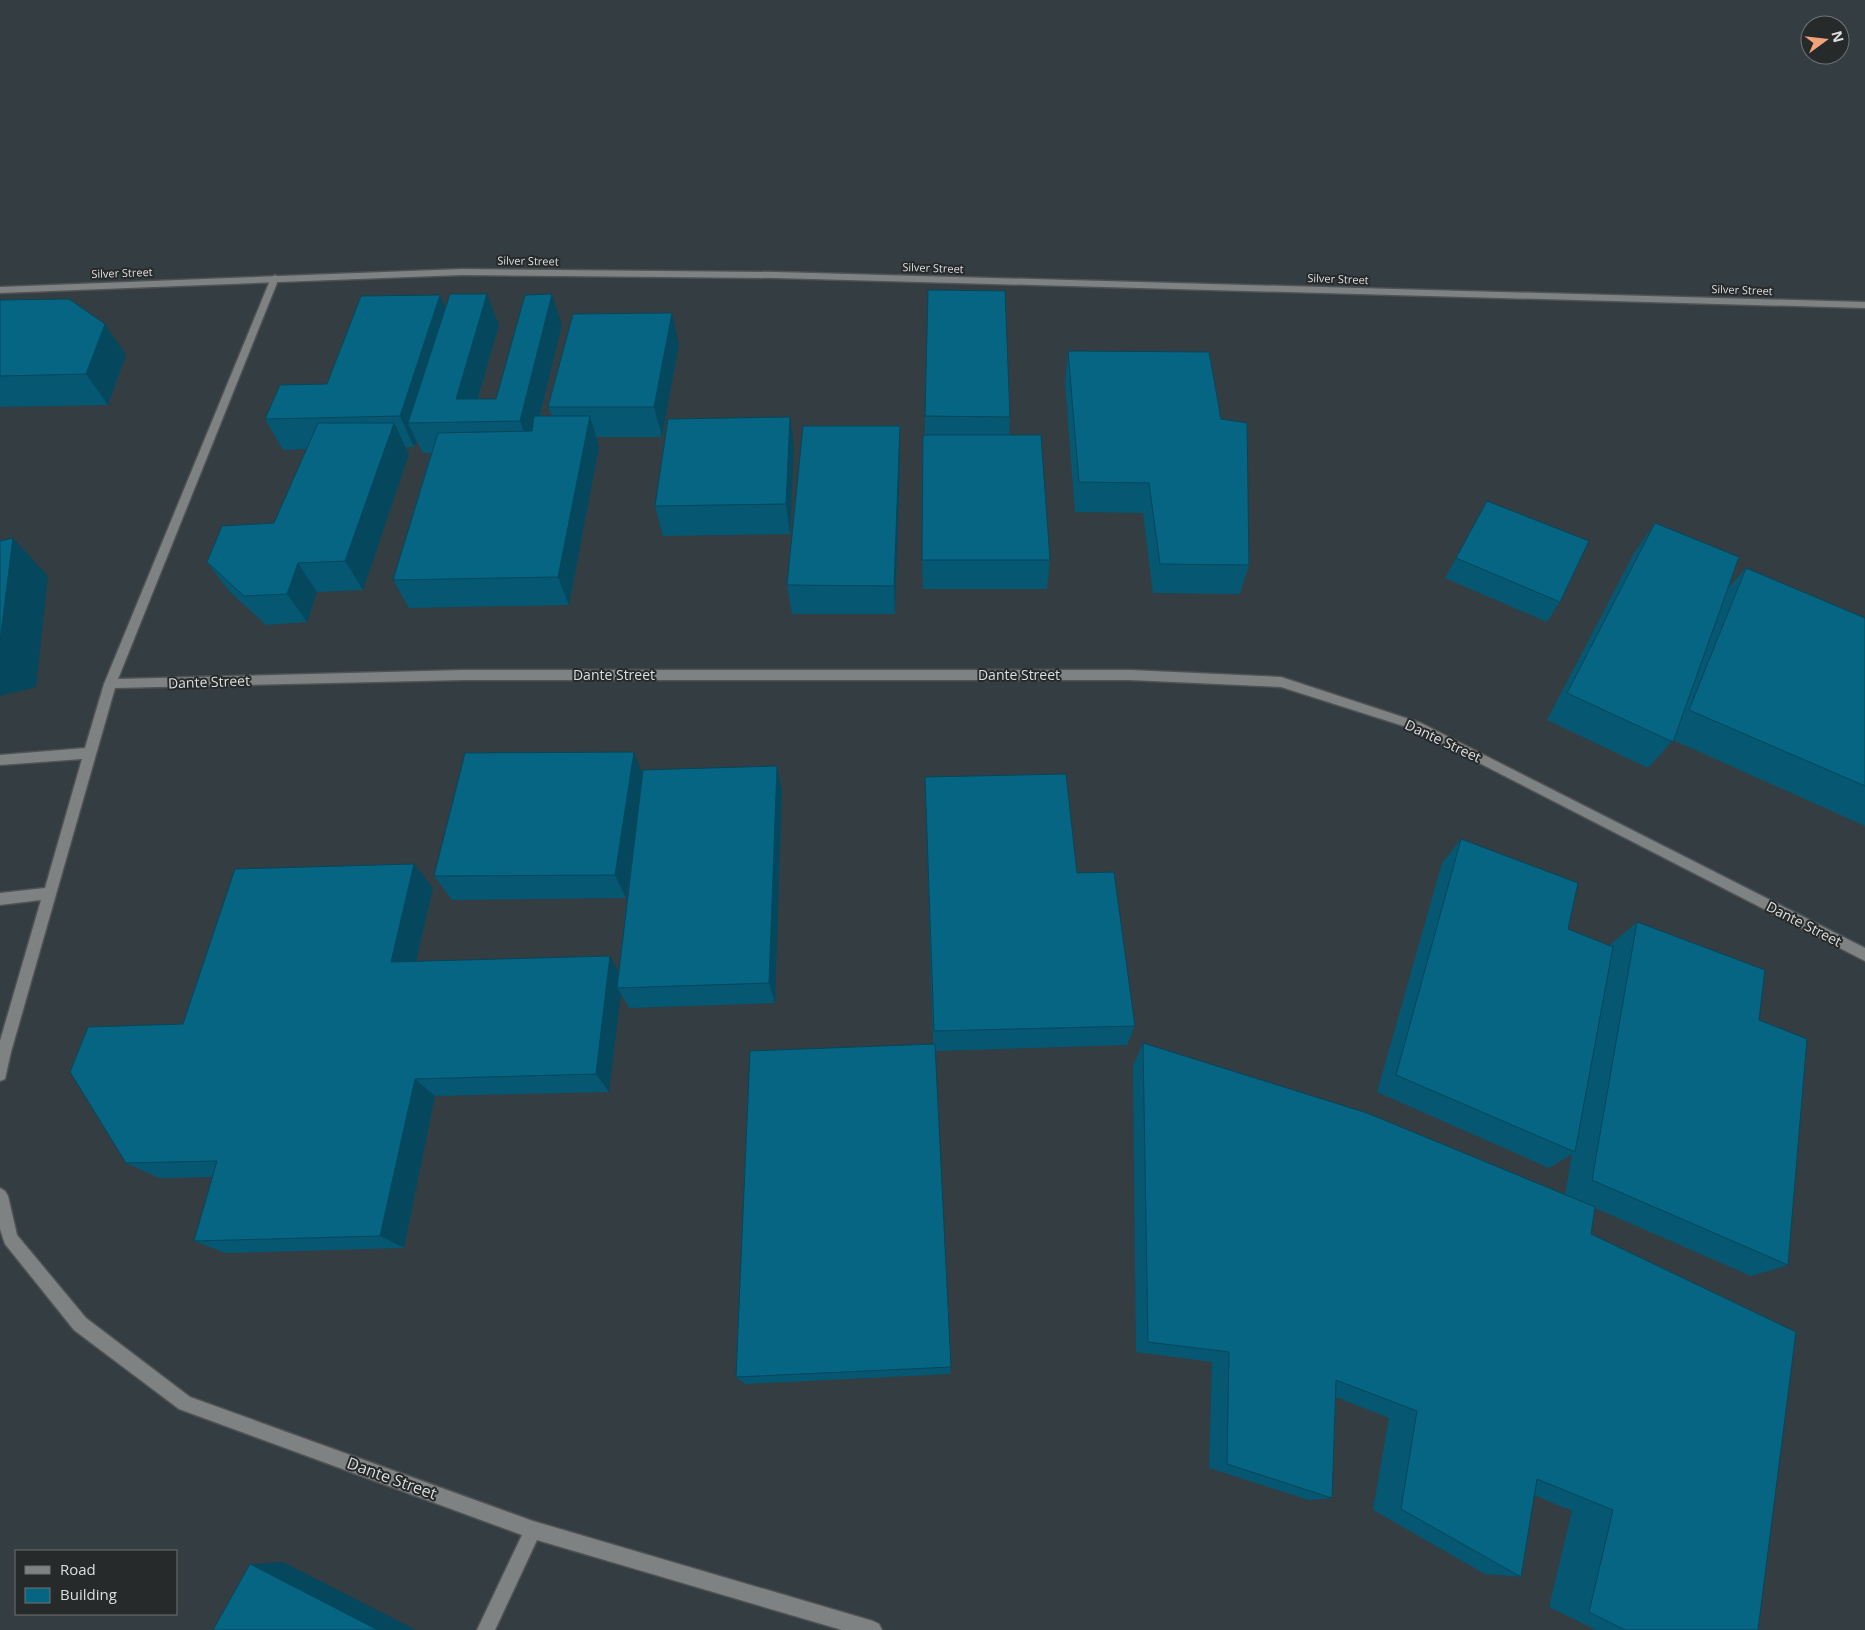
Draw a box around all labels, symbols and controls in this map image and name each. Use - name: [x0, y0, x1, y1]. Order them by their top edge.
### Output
- north arrow: [1800, 15, 1850, 65]
- text: N: [1827, 29, 1849, 44]
- street label: Silver Street: [497, 252, 559, 269]
- street label: Silver Street: [902, 259, 964, 276]
- street label: Silver Street: [91, 264, 153, 281]
- street label: Silver Street: [1307, 270, 1369, 287]
- street label: Silver Street: [1711, 281, 1773, 298]
- street label: Dante Street: [573, 665, 655, 684]
- street label: Dante Street: [978, 665, 1060, 684]
- street label: Dante Street: [168, 671, 250, 692]
- street label: Dante Street: [1402, 715, 1484, 767]
- street label: Dante Street: [1763, 896, 1845, 951]
- street label: Dante Street: [344, 1452, 440, 1504]
- legend: [15, 1550, 178, 1615]
- text: Road: [60, 1559, 96, 1579]
- text: Building: [60, 1584, 117, 1604]

